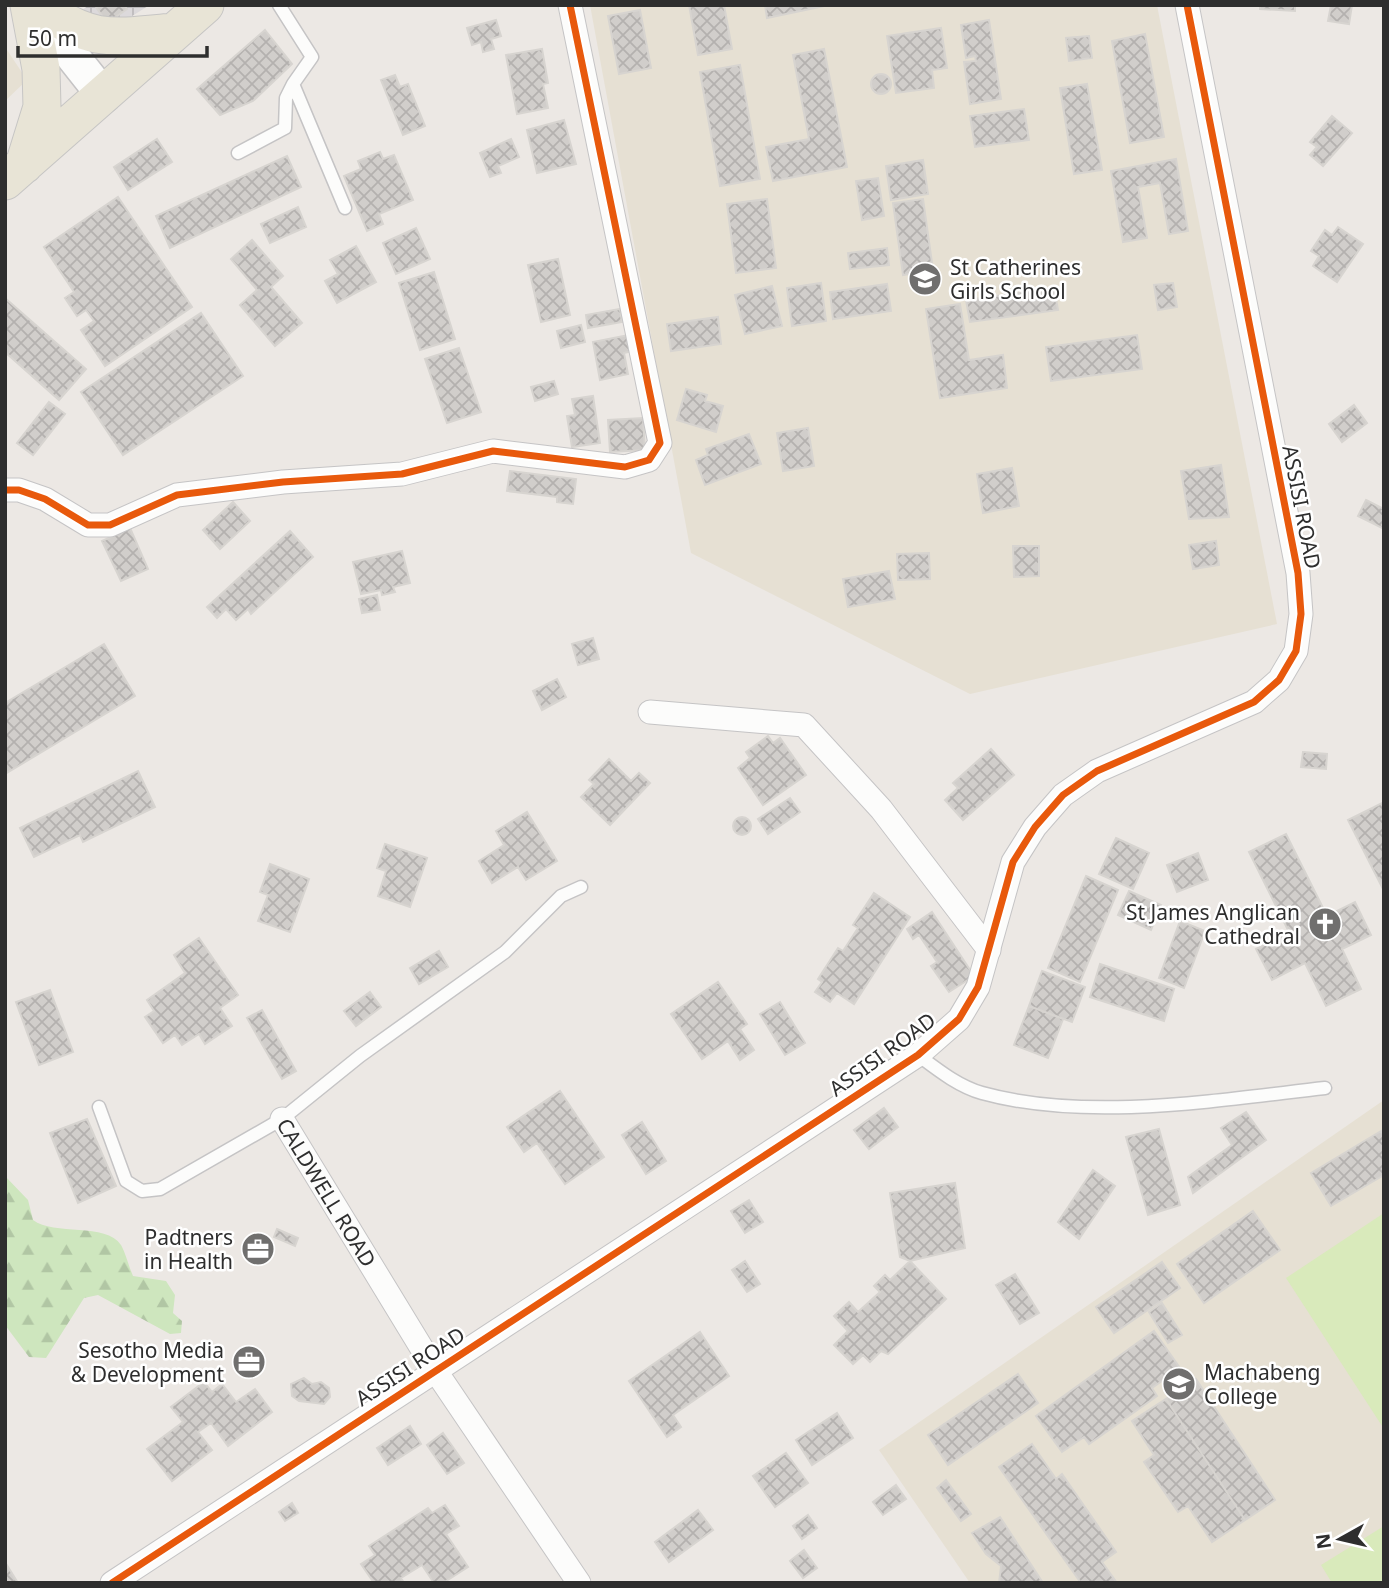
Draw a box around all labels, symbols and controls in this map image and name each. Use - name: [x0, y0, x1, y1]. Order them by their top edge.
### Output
- scale bar: [18, 14, 206, 58]
- text: 50 m: [28, 24, 77, 52]
- place label: St Catherines Girls School: [950, 253, 1081, 305]
- school or university icon: St Catherines Girls School: [906, 260, 944, 298]
- street label: ASSISI ROAD: [1276, 443, 1328, 571]
- place label: St James Anglican Cathedral: [1126, 898, 1300, 950]
- church icon: St James Anglican Cathedral: [1306, 905, 1344, 943]
- street label: ASSISI ROAD: [823, 1006, 941, 1102]
- street label: CALDWELL ROAD: [271, 1113, 383, 1272]
- place label: Padtners in Health: [144, 1223, 233, 1275]
- office icon: Padtners in Health: [239, 1230, 277, 1268]
- street label: ASSISI ROAD: [350, 1320, 470, 1412]
- place label: Sesotho Media & Development: [71, 1336, 224, 1388]
- office icon: Sesotho Media & Development: [230, 1343, 268, 1381]
- place label: Machabeng College: [1204, 1358, 1320, 1410]
- school or university icon: Machabeng College: [1160, 1365, 1198, 1403]
- north arrow: [1305, 1504, 1375, 1574]
- text: N: [1309, 1532, 1337, 1551]

